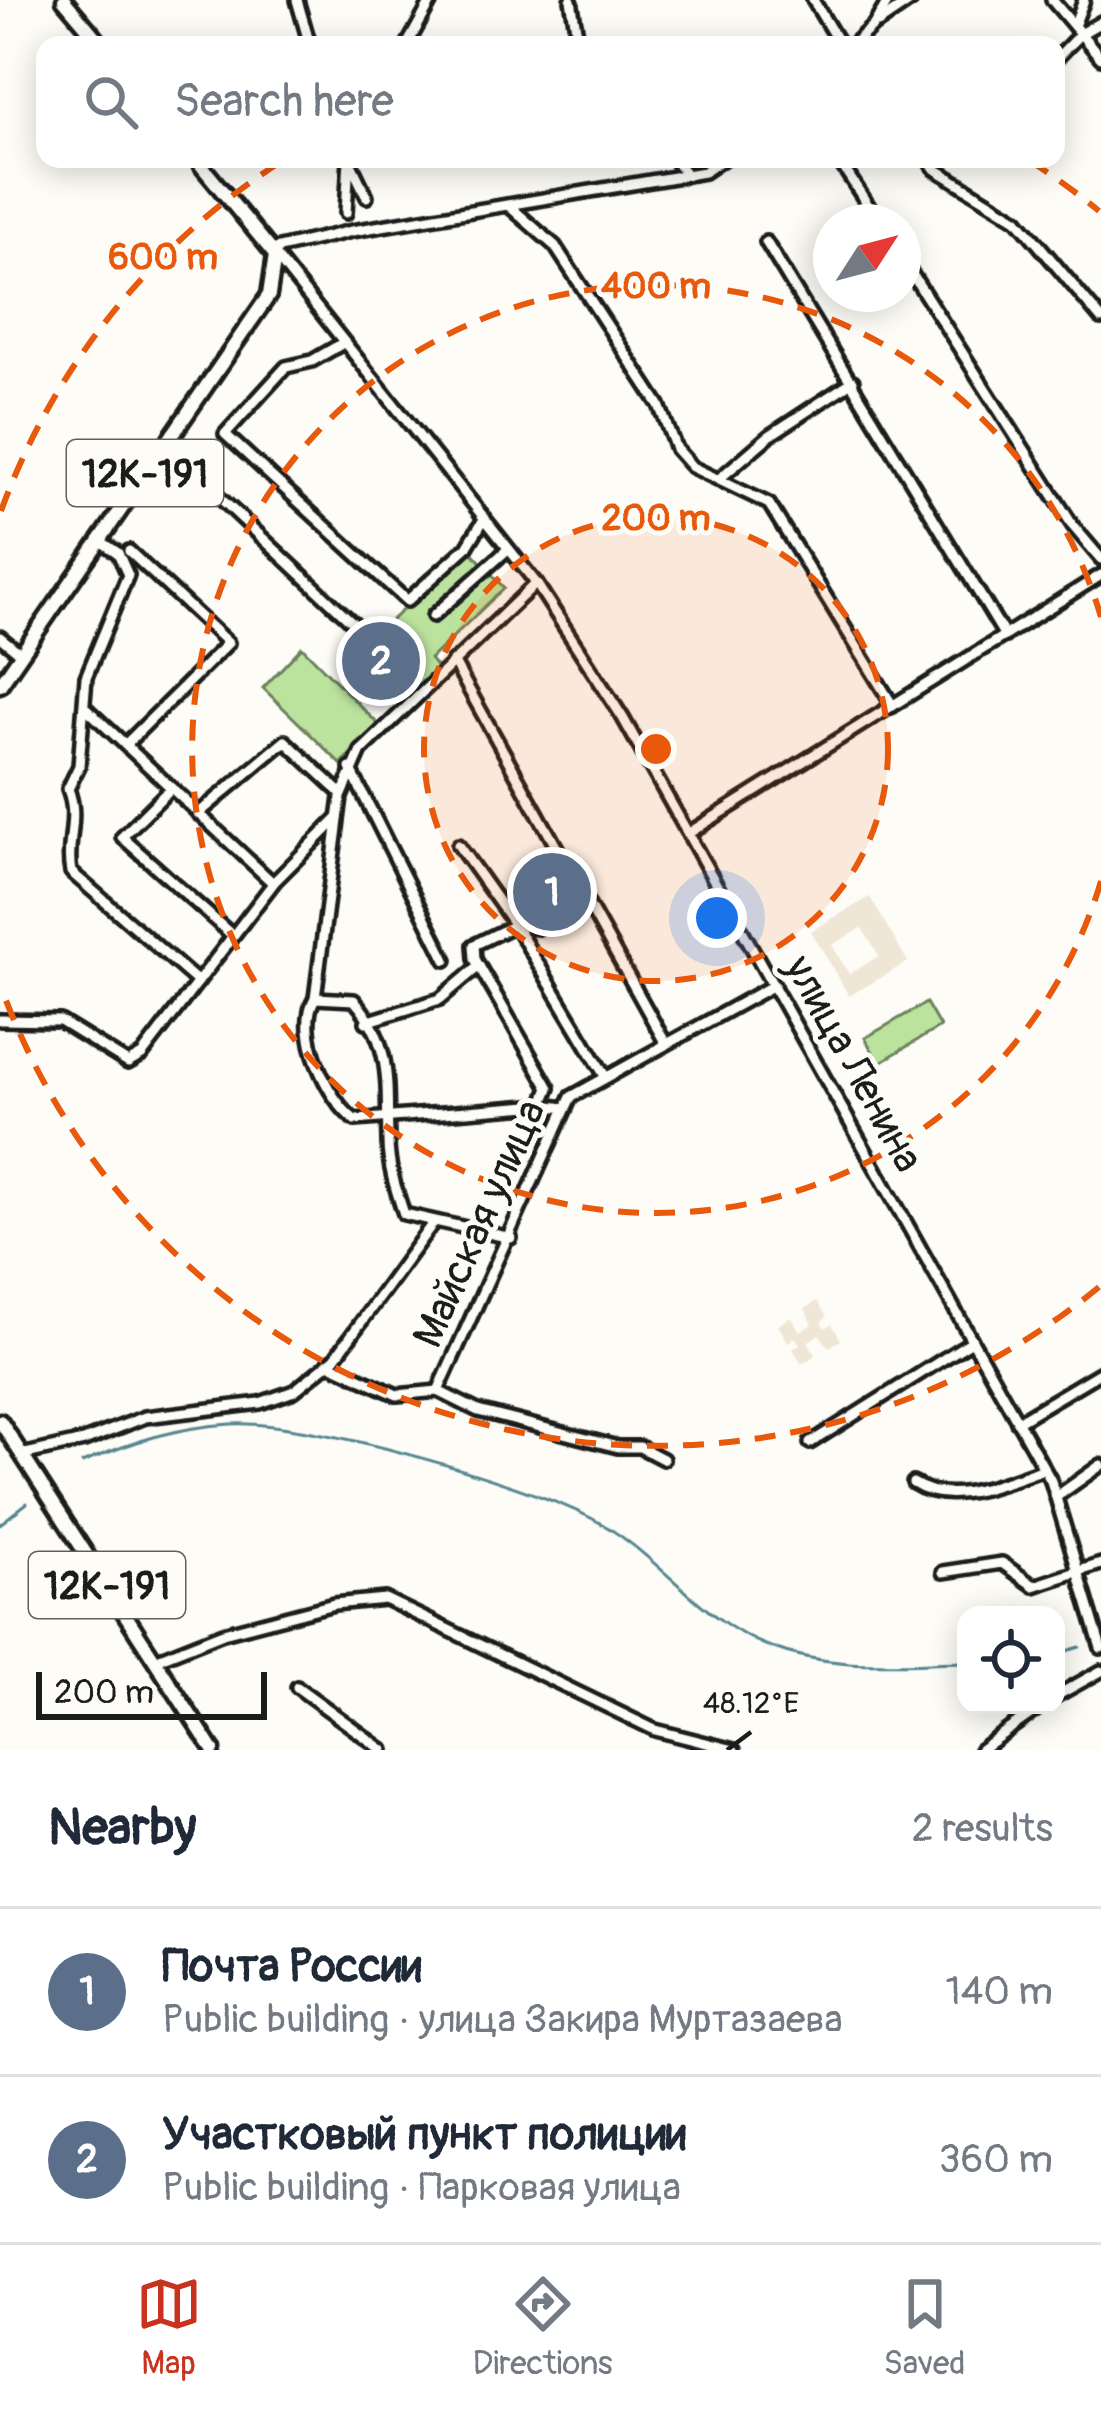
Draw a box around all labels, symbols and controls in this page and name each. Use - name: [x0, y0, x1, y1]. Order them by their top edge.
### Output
- search box: [36, 36, 1065, 168]
- icon: search: [78, 69, 144, 135]
- text: Search here: [174, 74, 394, 130]
- north arrow: [813, 204, 921, 312]
- text: 600 m: [108, 235, 218, 280]
- text: 400 m: [601, 264, 711, 309]
- road number: 12К-191: [67, 440, 223, 506]
- text: 200 m: [601, 496, 711, 541]
- pin: 2: [342, 616, 420, 706]
- centre of rings: [635, 728, 677, 770]
- pin: 1: [513, 847, 591, 937]
- your location: [687, 888, 747, 948]
- street label: улица Ленина: [772, 946, 934, 1181]
- street label: Майская улица: [402, 1092, 558, 1356]
- road number: 12К-191: [29, 1552, 185, 1618]
- map controls: [957, 1606, 1065, 1714]
- button: locate: [957, 1606, 1065, 1714]
- scale bar: [36, 1666, 267, 1719]
- text: 200 m: [54, 1672, 154, 1713]
- text: 48.12°E: [703, 1685, 799, 1722]
- text: Nearby: [48, 1796, 196, 1860]
- text: 2 results: [912, 1804, 1053, 1853]
- text: Почта России: [162, 1939, 421, 1995]
- text: 1: [79, 1967, 95, 2016]
- text: 140 m: [945, 1967, 1053, 2016]
- text: Public building · улица Закира Муртазаева: [162, 1995, 843, 2044]
- text: Участковый пункт полиции: [162, 2107, 686, 2163]
- text: 2: [76, 2135, 98, 2184]
- text: 360 m: [939, 2135, 1053, 2184]
- text: Public building · Парковая улица: [162, 2163, 681, 2212]
- tab: Map: [136, 2271, 202, 2384]
- tab: Directions: [473, 2271, 613, 2384]
- tab: Saved: [884, 2271, 965, 2384]

